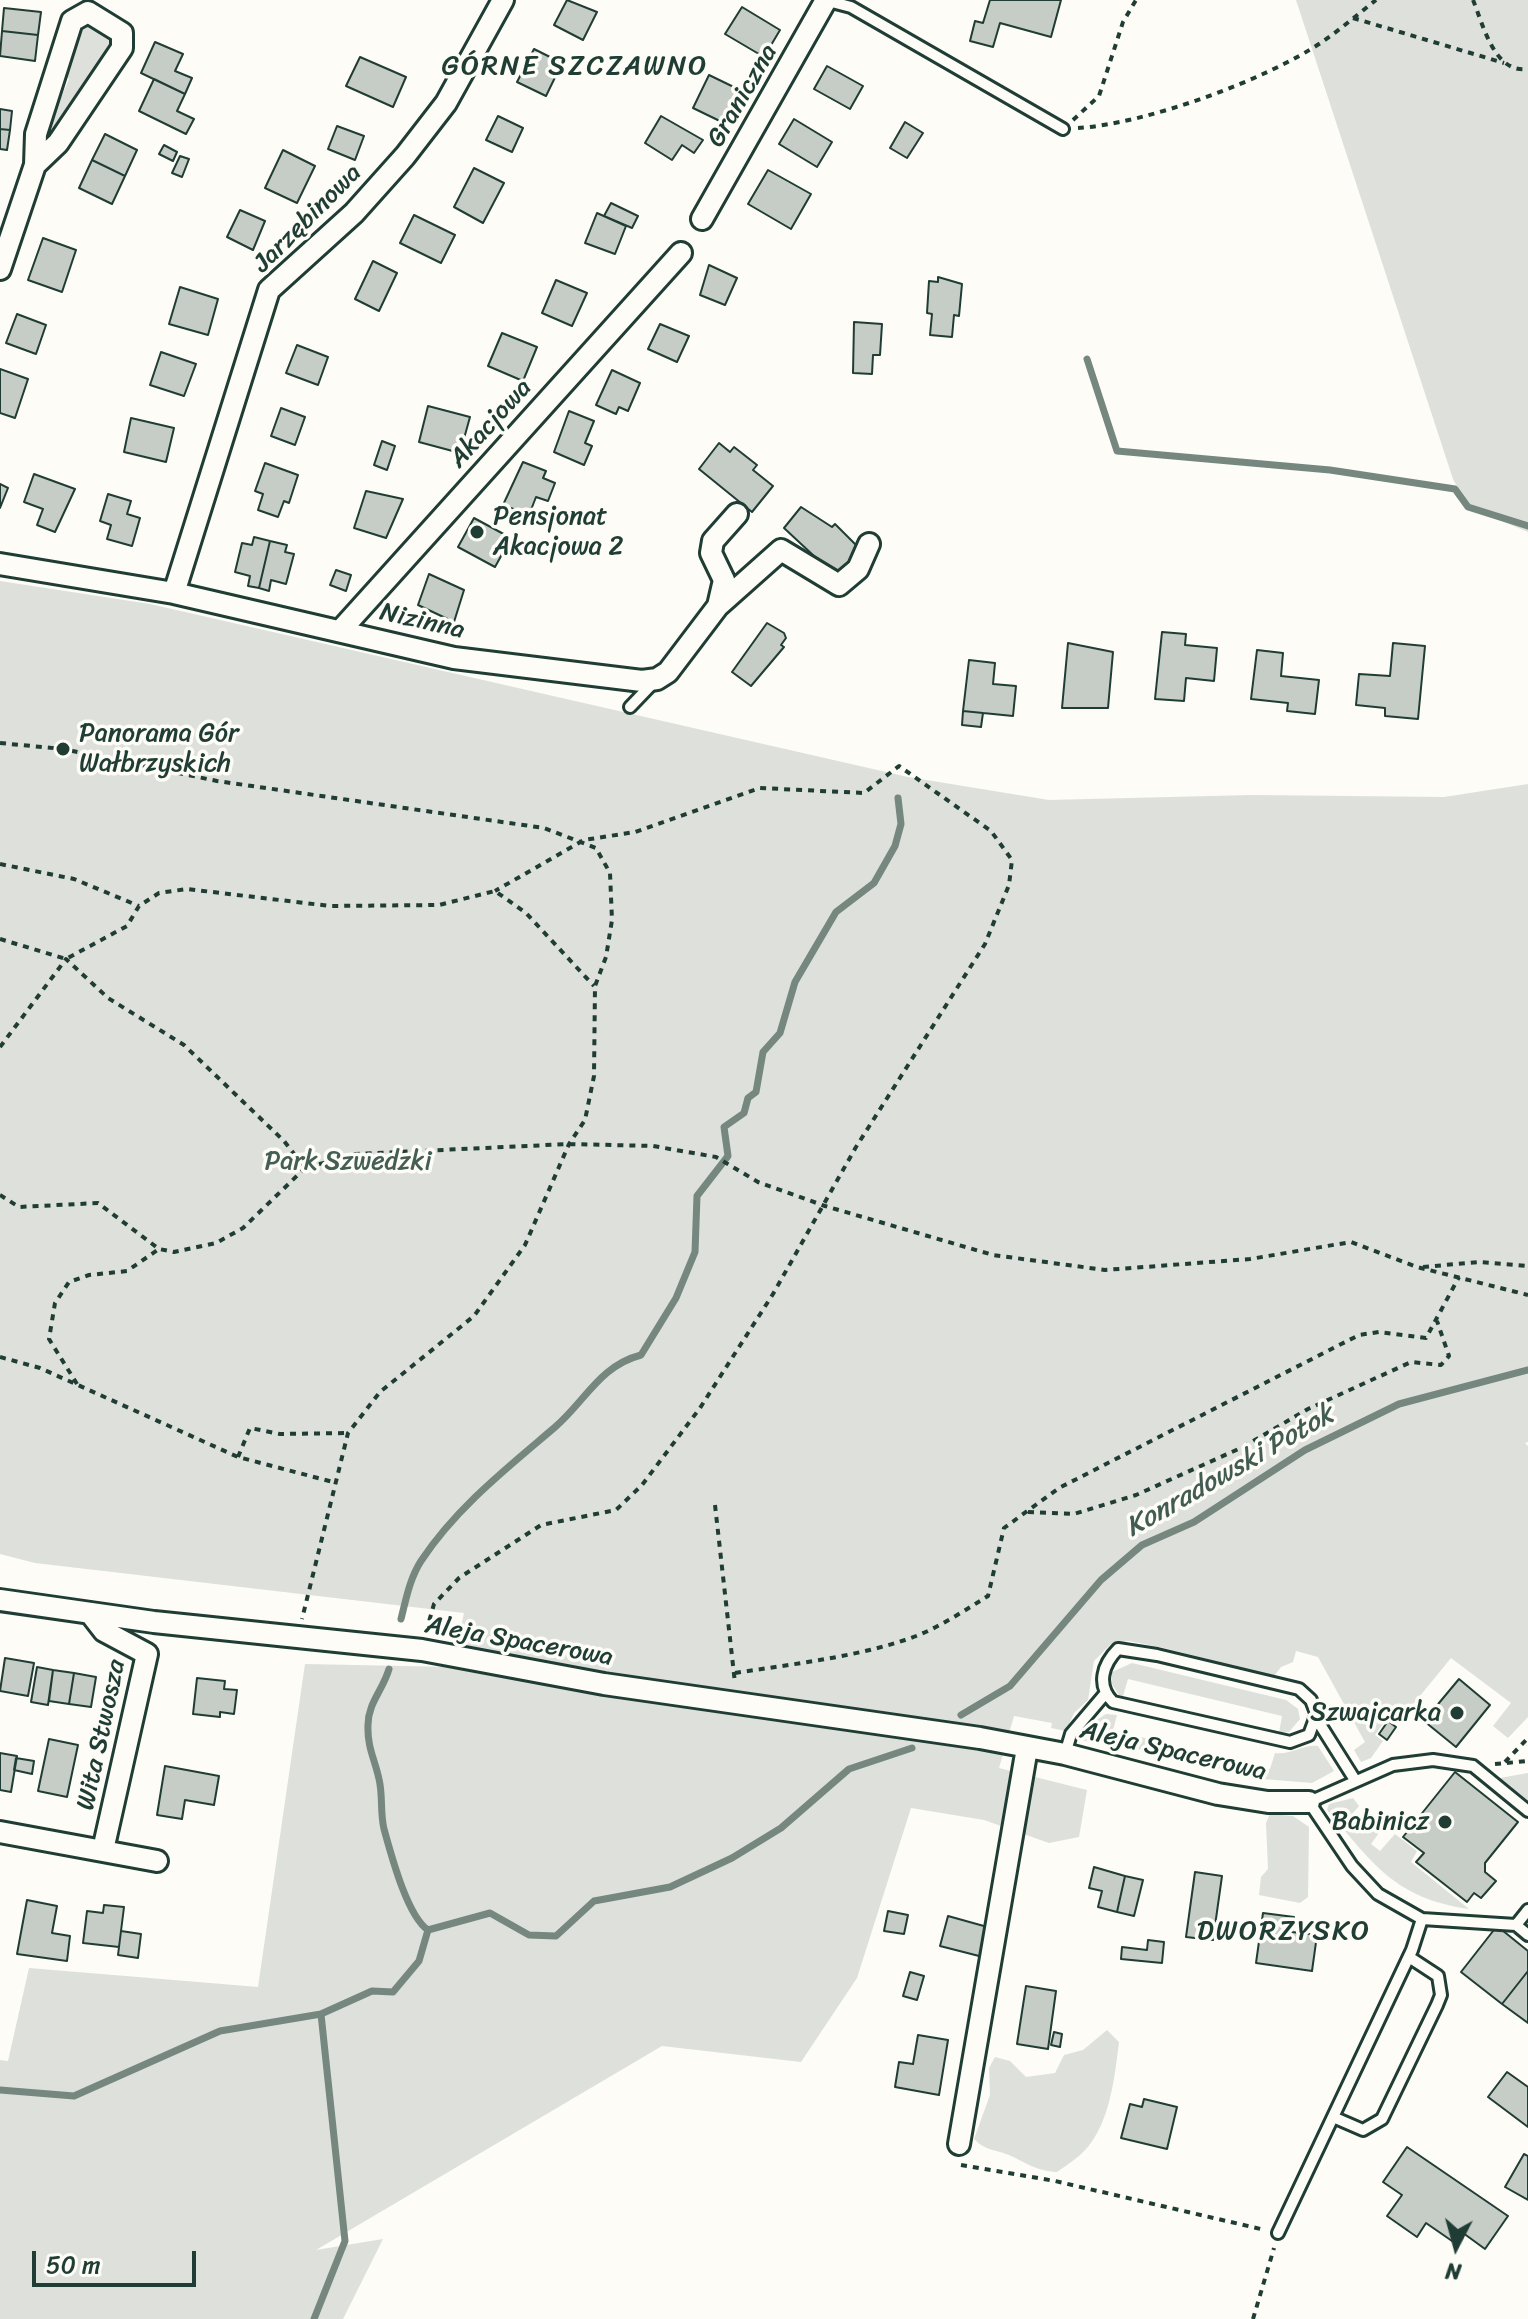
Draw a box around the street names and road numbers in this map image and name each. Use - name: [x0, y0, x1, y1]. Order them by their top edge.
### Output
- street label: Graniczna: [701, 39, 785, 153]
- street label: Jarzębinowa: [247, 158, 369, 280]
- street label: Akacjowa: [443, 373, 539, 475]
- street label: Nizinna: [377, 597, 467, 647]
- street label: Aleja Spacerowa: [423, 1610, 615, 1674]
- street label: Wita Stwosza: [71, 1657, 133, 1813]
- street label: Aleja Spacerowa: [1077, 1715, 1269, 1789]

